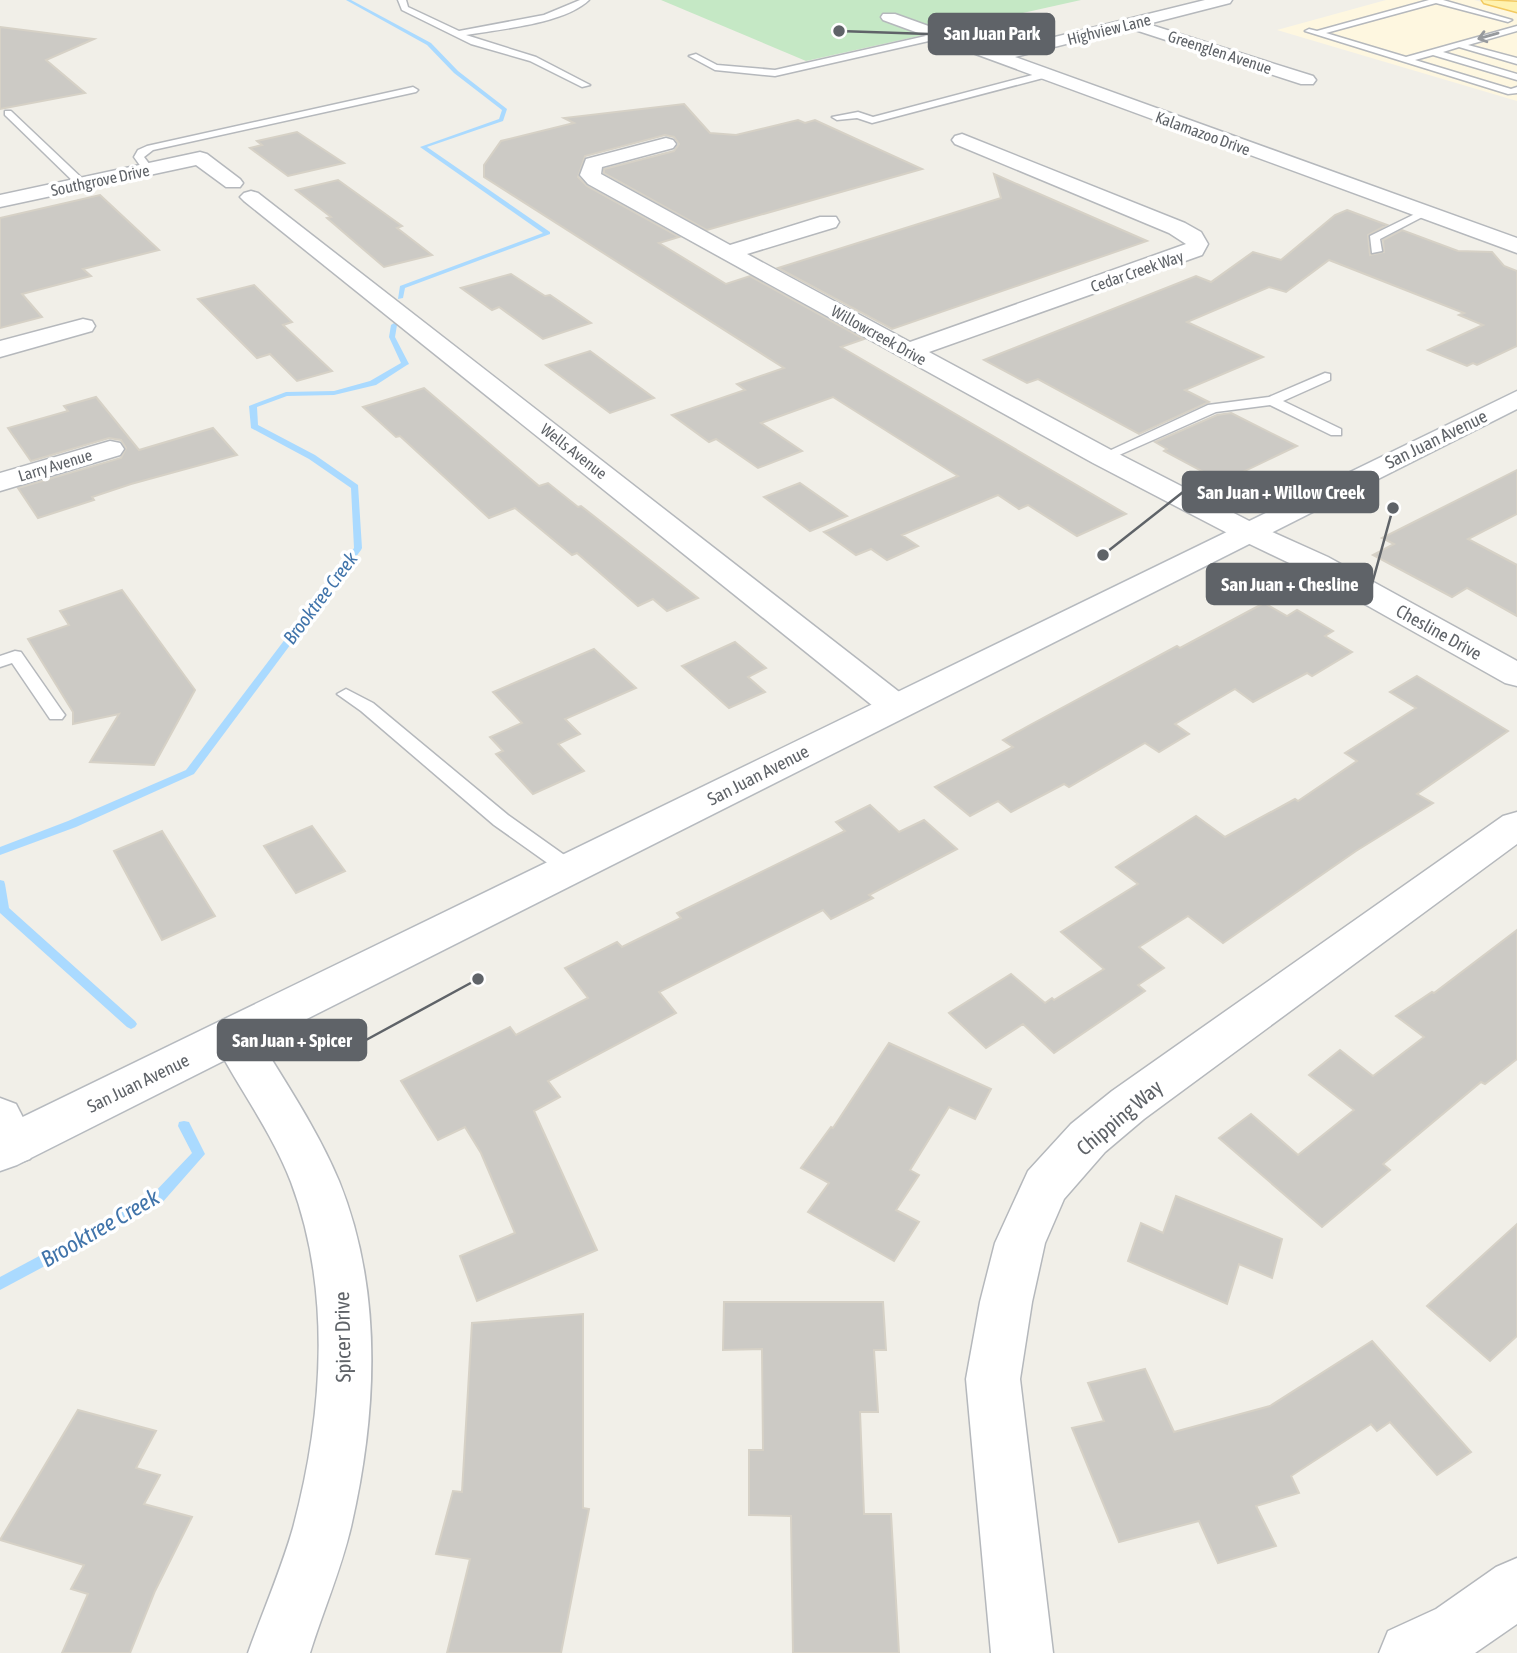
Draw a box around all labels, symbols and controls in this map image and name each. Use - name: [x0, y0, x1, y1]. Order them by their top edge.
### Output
- street label: Highview Lane: [1065, 10, 1153, 49]
- callout: San Juan Park: [929, 14, 1054, 54]
- text: San Juan Park: [944, 22, 1041, 44]
- street label: Greenglen Avenue: [1166, 27, 1274, 78]
- one-way arrow: [1477, 30, 1500, 43]
- street label: Kalamazoo Drive: [1153, 108, 1253, 158]
- street label: Southgrove Drive: [49, 161, 151, 200]
- street label: Cedar Creek Way: [1088, 247, 1187, 296]
- street label: Willowcreek Drive: [828, 301, 930, 369]
- street label: San Juan Avenue: [1382, 405, 1490, 473]
- street label: Wells Avenue: [537, 420, 611, 482]
- street label: Larry Avenue: [16, 445, 94, 486]
- callout: San Juan + Willow Creek: [1183, 472, 1378, 512]
- text: San Juan + Willow Creek: [1197, 481, 1365, 503]
- water label: Brooktree Creek: [278, 547, 362, 648]
- callout: San Juan + Chesline: [1207, 564, 1372, 604]
- text: San Juan + Chesline: [1221, 573, 1359, 595]
- street label: Chesline Drive: [1393, 600, 1485, 664]
- street label: San Juan Avenue: [704, 740, 812, 810]
- callout: San Juan + Spicer: [218, 1020, 366, 1060]
- text: San Juan + Spicer: [232, 1029, 352, 1051]
- street label: San Juan Avenue: [84, 1049, 192, 1117]
- street label: Chipping Way: [1071, 1074, 1167, 1160]
- water label: Brooktree Creek: [36, 1183, 164, 1272]
- street label: Spicer Drive: [329, 1291, 355, 1383]

